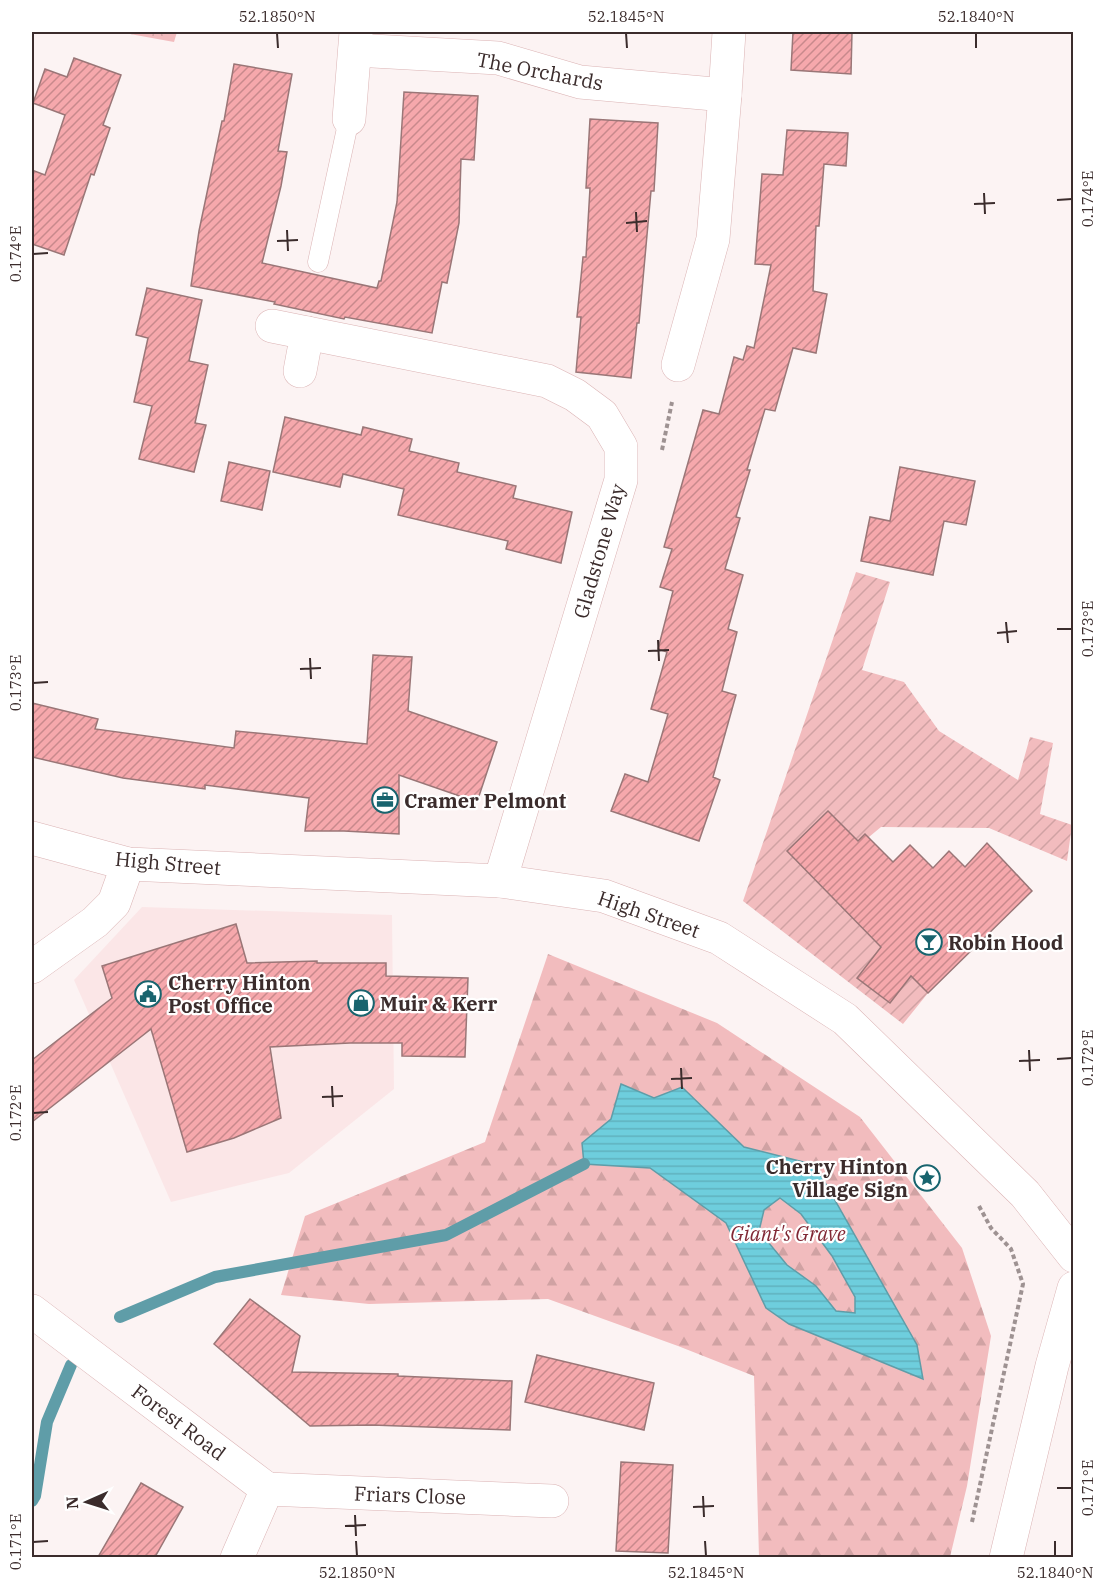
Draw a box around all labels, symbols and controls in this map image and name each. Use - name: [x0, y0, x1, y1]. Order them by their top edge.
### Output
- text: 52.1850°N: [239, 7, 315, 26]
- text: 52.1845°N: [588, 7, 664, 26]
- text: 52.1840°N: [938, 7, 1014, 26]
- street label: The Orchards: [474, 45, 606, 97]
- text: 0.174°E: [1078, 171, 1097, 227]
- text: 0.174°E: [6, 226, 25, 282]
- street label: Gladstone Way: [567, 480, 631, 622]
- text: 0.173°E: [1078, 601, 1097, 657]
- text: 0.173°E: [6, 655, 25, 711]
- office icon: Cramer Pelmont: [370, 785, 400, 815]
- place label: Cramer Pelmont: [404, 787, 567, 814]
- street label: High Street: [114, 845, 222, 881]
- street label: High Street: [594, 884, 704, 944]
- bar icon: Robin Hood: [914, 927, 944, 957]
- place label: Robin Hood: [948, 929, 1064, 956]
- place label: Cherry Hinton Post Office: [168, 969, 311, 1019]
- public building icon: Cherry Hinton Post Office: [133, 979, 163, 1009]
- shop icon: Muir & Kerr: [346, 988, 376, 1018]
- place label: Muir & Kerr: [380, 990, 497, 1017]
- text: 0.172°E: [1078, 1030, 1097, 1086]
- text: 0.172°E: [6, 1085, 25, 1141]
- place label: Cherry Hinton Village Sign: [765, 1153, 908, 1203]
- place icon: Cherry Hinton Village Sign: [912, 1163, 942, 1193]
- park label: Giant's Grave: [730, 1220, 846, 1247]
- street label: Forest Road: [126, 1378, 232, 1466]
- text: 0.171°E: [1078, 1460, 1097, 1516]
- north arrow: [57, 1472, 117, 1532]
- street label: Friars Close: [354, 1480, 466, 1510]
- text: N: [62, 1496, 82, 1510]
- text: 0.171°E: [6, 1514, 25, 1570]
- text: 52.1850°N: [319, 1563, 395, 1582]
- text: 52.1845°N: [668, 1563, 744, 1582]
- text: 52.1840°N: [1017, 1563, 1093, 1582]

